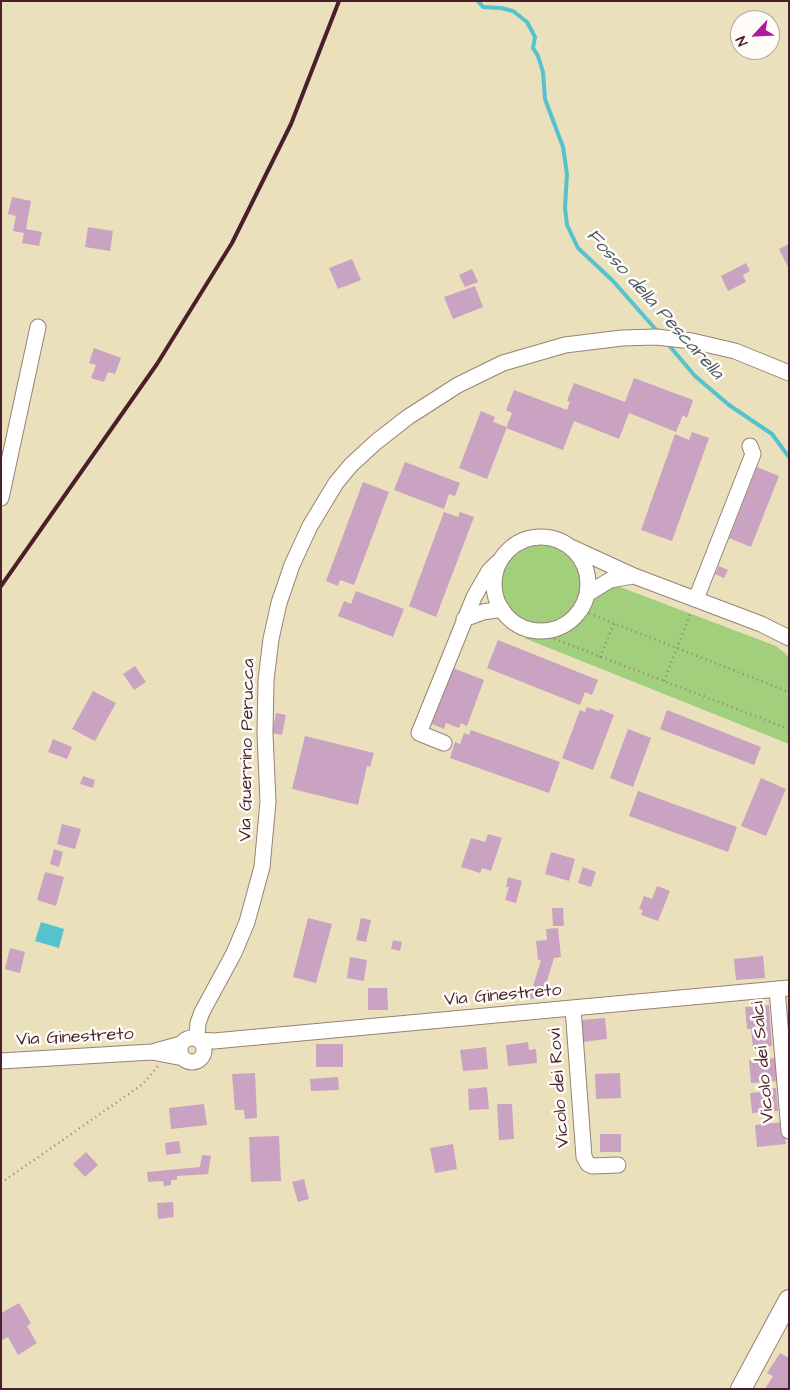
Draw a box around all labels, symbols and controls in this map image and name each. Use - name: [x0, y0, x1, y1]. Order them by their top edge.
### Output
- north arrow: [730, 10, 780, 60]
- text: N: [731, 33, 753, 49]
- water label: Fosso della Pescarella: [580, 225, 728, 385]
- street label: Via Guerrino Perucca: [236, 658, 260, 842]
- street label: Via Ginestreto: [443, 980, 563, 1012]
- street label: Vicolo dei Salci: [748, 1000, 780, 1124]
- street label: Via Ginestreto: [16, 1024, 134, 1052]
- street label: Vicolo dei Rovi: [545, 1028, 575, 1148]

